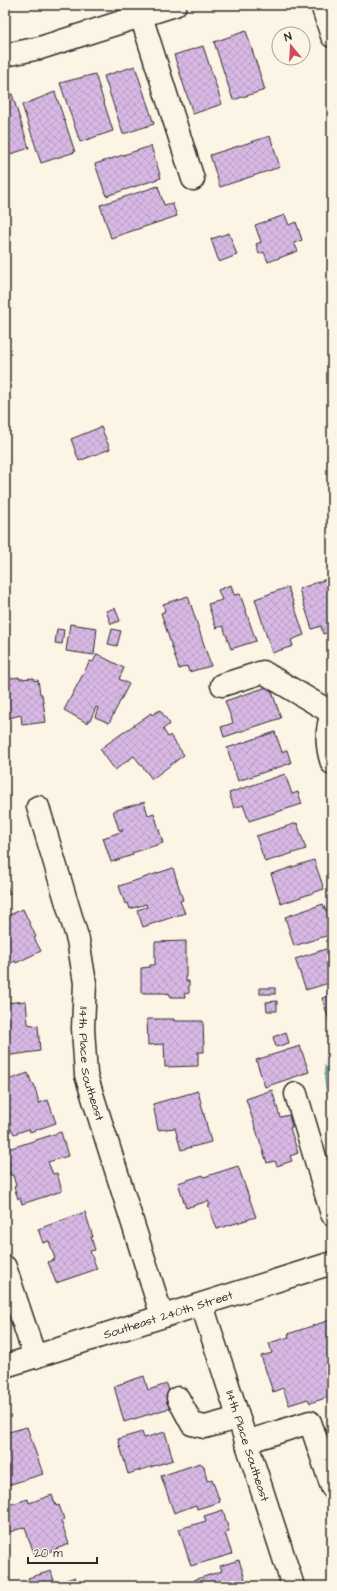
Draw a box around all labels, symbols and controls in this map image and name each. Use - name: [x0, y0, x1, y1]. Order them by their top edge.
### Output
- north arrow: [271, 26, 311, 66]
- text: N: [282, 29, 294, 45]
- street label: 114th Place Southeast: [74, 1006, 108, 1123]
- street label: Southeast 240th Street: [101, 1286, 235, 1343]
- street label: 114th Place Southeast: [222, 1388, 274, 1504]
- scale bar: [28, 1539, 97, 1565]
- text: 20 m: [34, 1545, 63, 1562]

